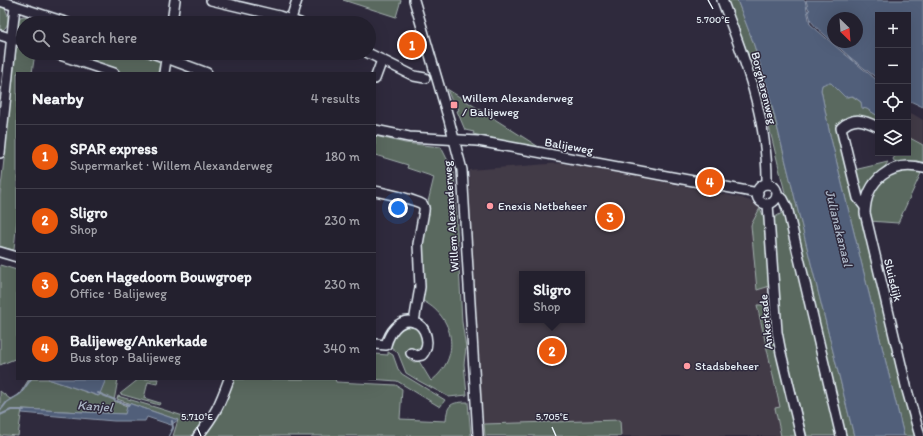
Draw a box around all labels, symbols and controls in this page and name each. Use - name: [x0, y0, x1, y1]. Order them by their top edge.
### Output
- north arrow: [827, 12, 863, 48]
- map controls: [875, 12, 911, 156]
- button: +: [875, 12, 911, 48]
- text: 5.700°E: [696, 13, 730, 26]
- search box: [16, 16, 376, 60]
- icon: search: [30, 27, 52, 49]
- text: Search here: [62, 29, 137, 47]
- pin: 1: [399, 30, 425, 60]
- button: −: [875, 48, 911, 84]
- street label: Borgharenweg: [748, 50, 780, 126]
- button: locate: [875, 84, 911, 120]
- text: Nearby: [32, 88, 84, 108]
- text: 4 results: [311, 91, 360, 106]
- place label: Willem Alexanderweg / Balijeweg: [462, 91, 574, 119]
- marker: Willem Alexanderweg / Balijeweg: [449, 100, 459, 110]
- button: layers: [875, 120, 911, 156]
- street label: Balijeweg: [544, 135, 595, 157]
- text: SPAR express: [70, 140, 158, 158]
- text: 1: [42, 149, 48, 164]
- text: 180 m: [325, 149, 360, 164]
- text: Supermarket · Willem Alexanderweg: [70, 158, 272, 173]
- street label: Willem Alexanderweg: [440, 159, 462, 272]
- pin: 4: [697, 167, 723, 197]
- water label: Julianakanaal: [822, 188, 856, 269]
- your location: [388, 198, 408, 218]
- place label: Enexis Netbeheer: [498, 199, 587, 213]
- marker: Enexis Netbeheer: [485, 201, 495, 211]
- pin: 3: [597, 202, 623, 232]
- text: Sligro: [70, 204, 108, 222]
- text: 2: [42, 213, 48, 228]
- text: 230 m: [324, 213, 360, 228]
- text: Shop: [70, 222, 97, 237]
- street label: Sluisdijk: [881, 257, 905, 303]
- text: Coen Hagedoorn Bouwgroep: [70, 268, 252, 286]
- popup: [519, 271, 585, 323]
- text: 3: [41, 277, 49, 292]
- text: 230 m: [324, 277, 360, 292]
- text: Sligro: [533, 281, 571, 299]
- text: Office · Balijeweg: [70, 286, 167, 301]
- street label: Ankerkade: [756, 294, 776, 350]
- text: Shop: [533, 299, 561, 314]
- text: Balijeweg/Ankerkade: [70, 332, 207, 350]
- pin: 2: [539, 336, 565, 366]
- text: 4: [41, 341, 49, 356]
- text: 340 m: [323, 341, 360, 356]
- text: Bus stop · Balijeweg: [70, 350, 181, 365]
- place label: Stadsbeheer: [695, 359, 759, 373]
- marker: Stadsbeheer: [682, 361, 692, 371]
- water label: Kanjel: [77, 397, 115, 415]
- text: 5.710°E: [181, 410, 213, 423]
- text: 5.705°E: [536, 410, 569, 423]

